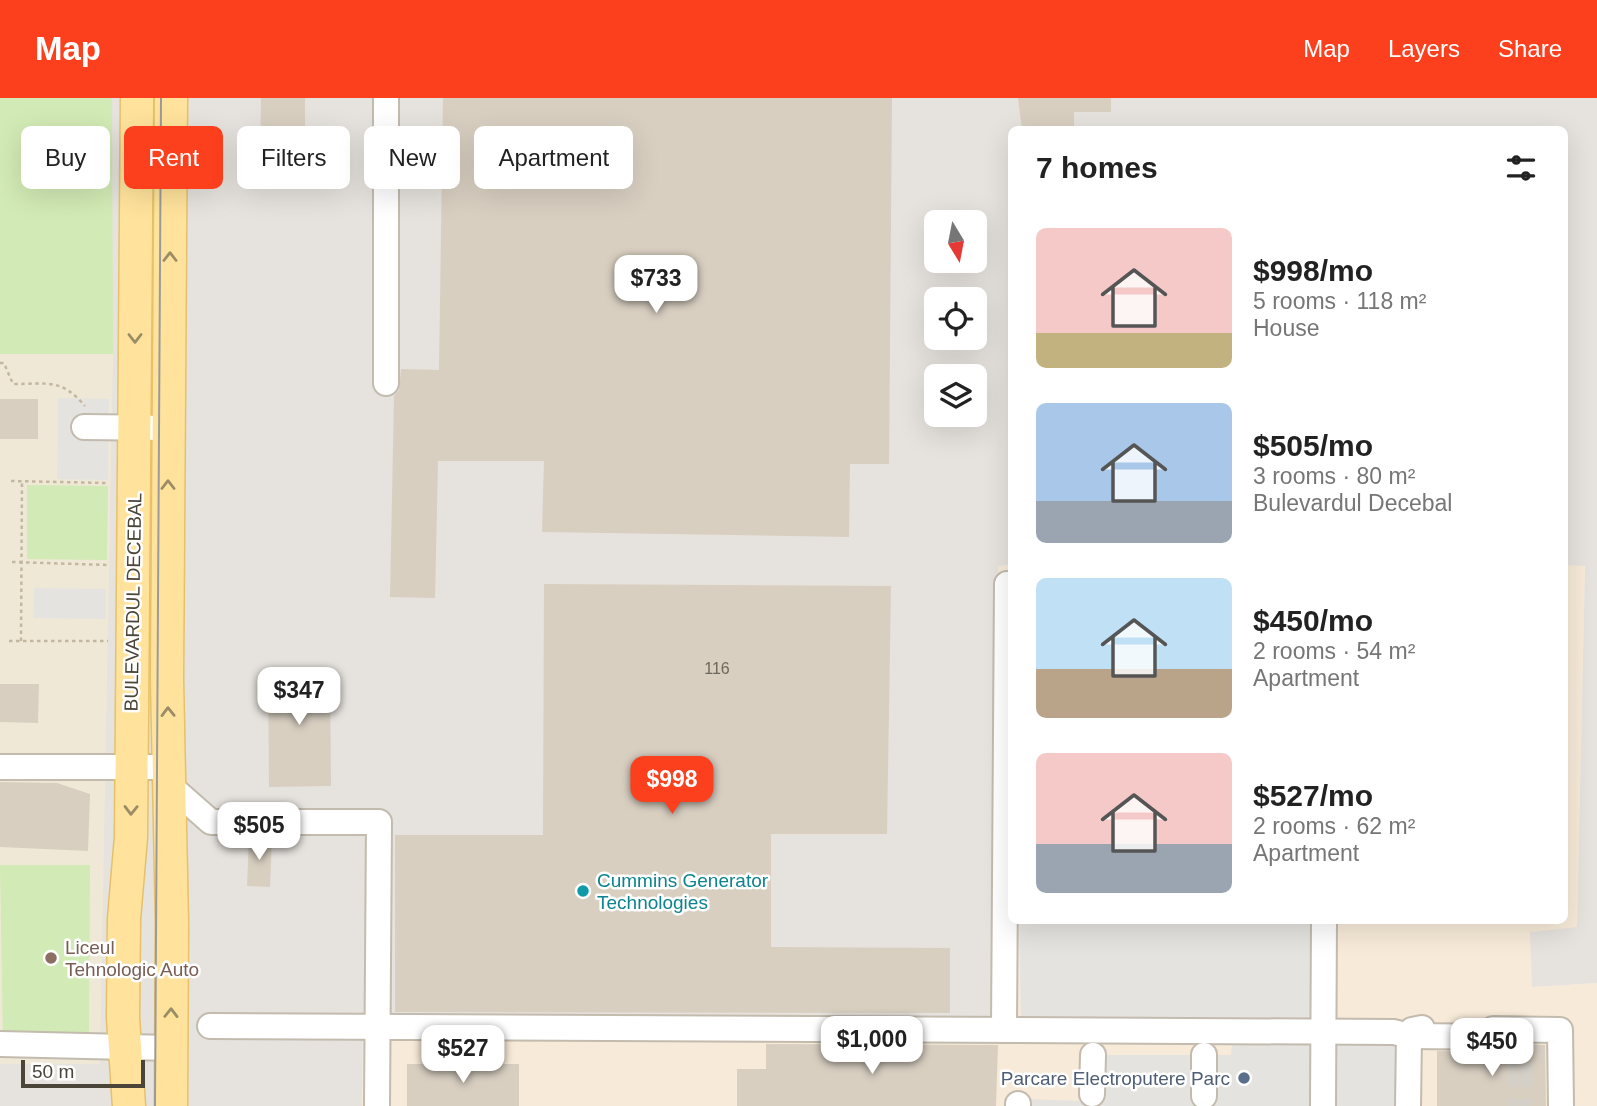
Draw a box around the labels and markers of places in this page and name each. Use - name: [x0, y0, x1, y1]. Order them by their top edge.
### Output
- pin: $733: [615, 256, 697, 315]
- pin: $347: [258, 668, 340, 727]
- pin: $998: [631, 756, 713, 816]
- pin: $505: [218, 802, 300, 862]
- place label: Cummins Generator Technologies: [597, 870, 769, 913]
- marker: Cummins Generator Technologies: [575, 883, 591, 899]
- place label: Liceul Tehnologic Auto: [65, 937, 199, 980]
- marker: Liceul Tehnologic Auto: [43, 950, 59, 966]
- pin: $1,000: [815, 1016, 929, 1076]
- pin: $450: [1451, 1018, 1533, 1078]
- pin: $527: [422, 1026, 504, 1085]
- place label: Parcare Electroputere Parc: [1001, 1068, 1230, 1089]
- marker: Parcare Electroputere Parc: [1236, 1070, 1252, 1086]

